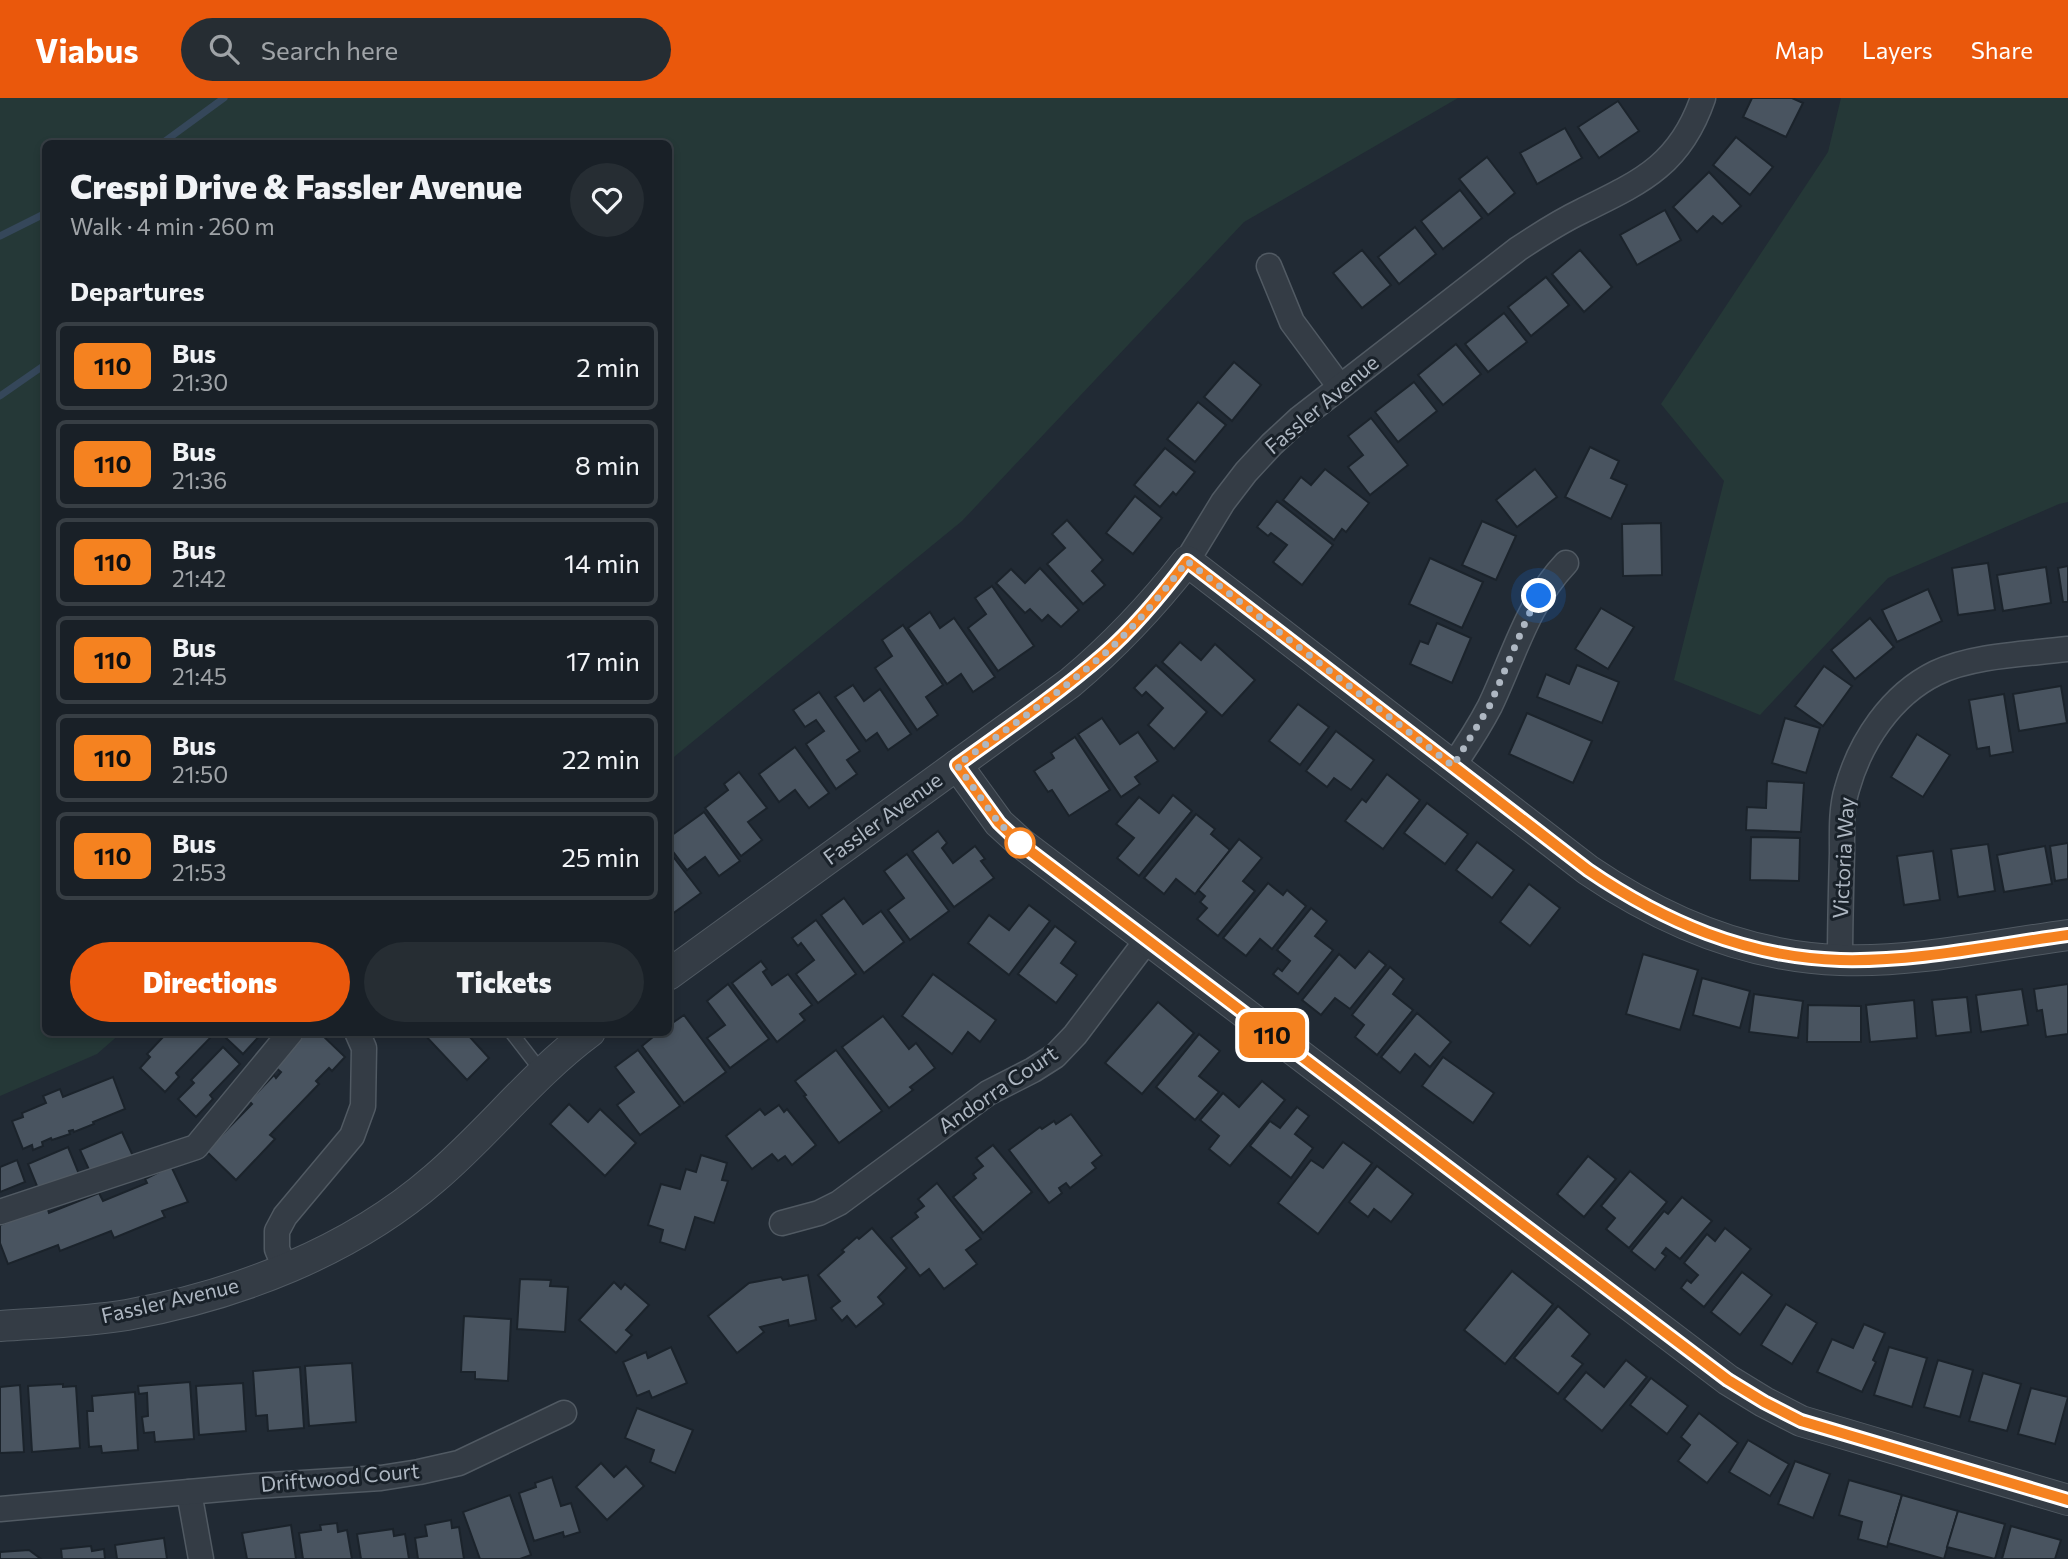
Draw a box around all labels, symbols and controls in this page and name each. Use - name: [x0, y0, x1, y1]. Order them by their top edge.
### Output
- search box: [181, 18, 671, 81]
- text: Viabus: [35, 29, 139, 70]
- icon: search: [205, 30, 243, 68]
- text: Search here: [261, 34, 398, 65]
- text: Map: [1775, 35, 1824, 64]
- text: Layers: [1862, 35, 1933, 64]
- text: Share: [1971, 35, 2033, 64]
- button: heart: [570, 163, 644, 237]
- text: Crespi Drive & Fassler Avenue: [70, 165, 522, 206]
- text: Walk · 4 min · 260 m: [70, 212, 275, 240]
- text: Departures: [70, 275, 205, 306]
- text: Bus: [172, 337, 216, 368]
- street label: Fassler Avenue: [1259, 349, 1383, 459]
- text: 110: [94, 351, 131, 380]
- text: 2 min: [576, 351, 640, 382]
- text: 21:30: [172, 368, 228, 396]
- text: Bus: [172, 435, 216, 466]
- text: 110: [94, 449, 131, 478]
- text: 8 min: [575, 449, 640, 480]
- text: 21:36: [172, 466, 227, 494]
- text: Bus: [172, 533, 216, 564]
- text: 110: [94, 547, 131, 576]
- text: 14 min: [564, 547, 640, 578]
- text: 21:42: [172, 564, 226, 592]
- your location: [1521, 578, 1556, 613]
- text: Bus: [172, 631, 216, 662]
- text: 110: [94, 645, 131, 674]
- text: 17 min: [566, 645, 640, 676]
- text: 21:45: [172, 662, 227, 690]
- text: Bus: [172, 729, 216, 760]
- text: 110: [94, 743, 131, 772]
- text: 22 min: [562, 743, 640, 774]
- text: 21:50: [172, 760, 228, 788]
- street label: Fassler Avenue: [818, 766, 946, 869]
- street label: Victoria Way: [1827, 796, 1858, 919]
- text: Bus: [172, 827, 216, 858]
- unlabelled marker: [1005, 828, 1035, 858]
- text: 110: [94, 841, 131, 870]
- text: 25 min: [561, 841, 640, 872]
- text: 21:53: [172, 858, 226, 886]
- button: Directions: [70, 942, 350, 1022]
- button: Tickets: [364, 942, 644, 1022]
- line badge: 110: [1232, 1012, 1312, 1058]
- text: 110: [1253, 1020, 1291, 1049]
- street label: Andorra Court: [933, 1040, 1062, 1138]
- street label: Fassler Avenue: [98, 1272, 241, 1328]
- street label: Driftwood Court: [259, 1457, 420, 1496]

